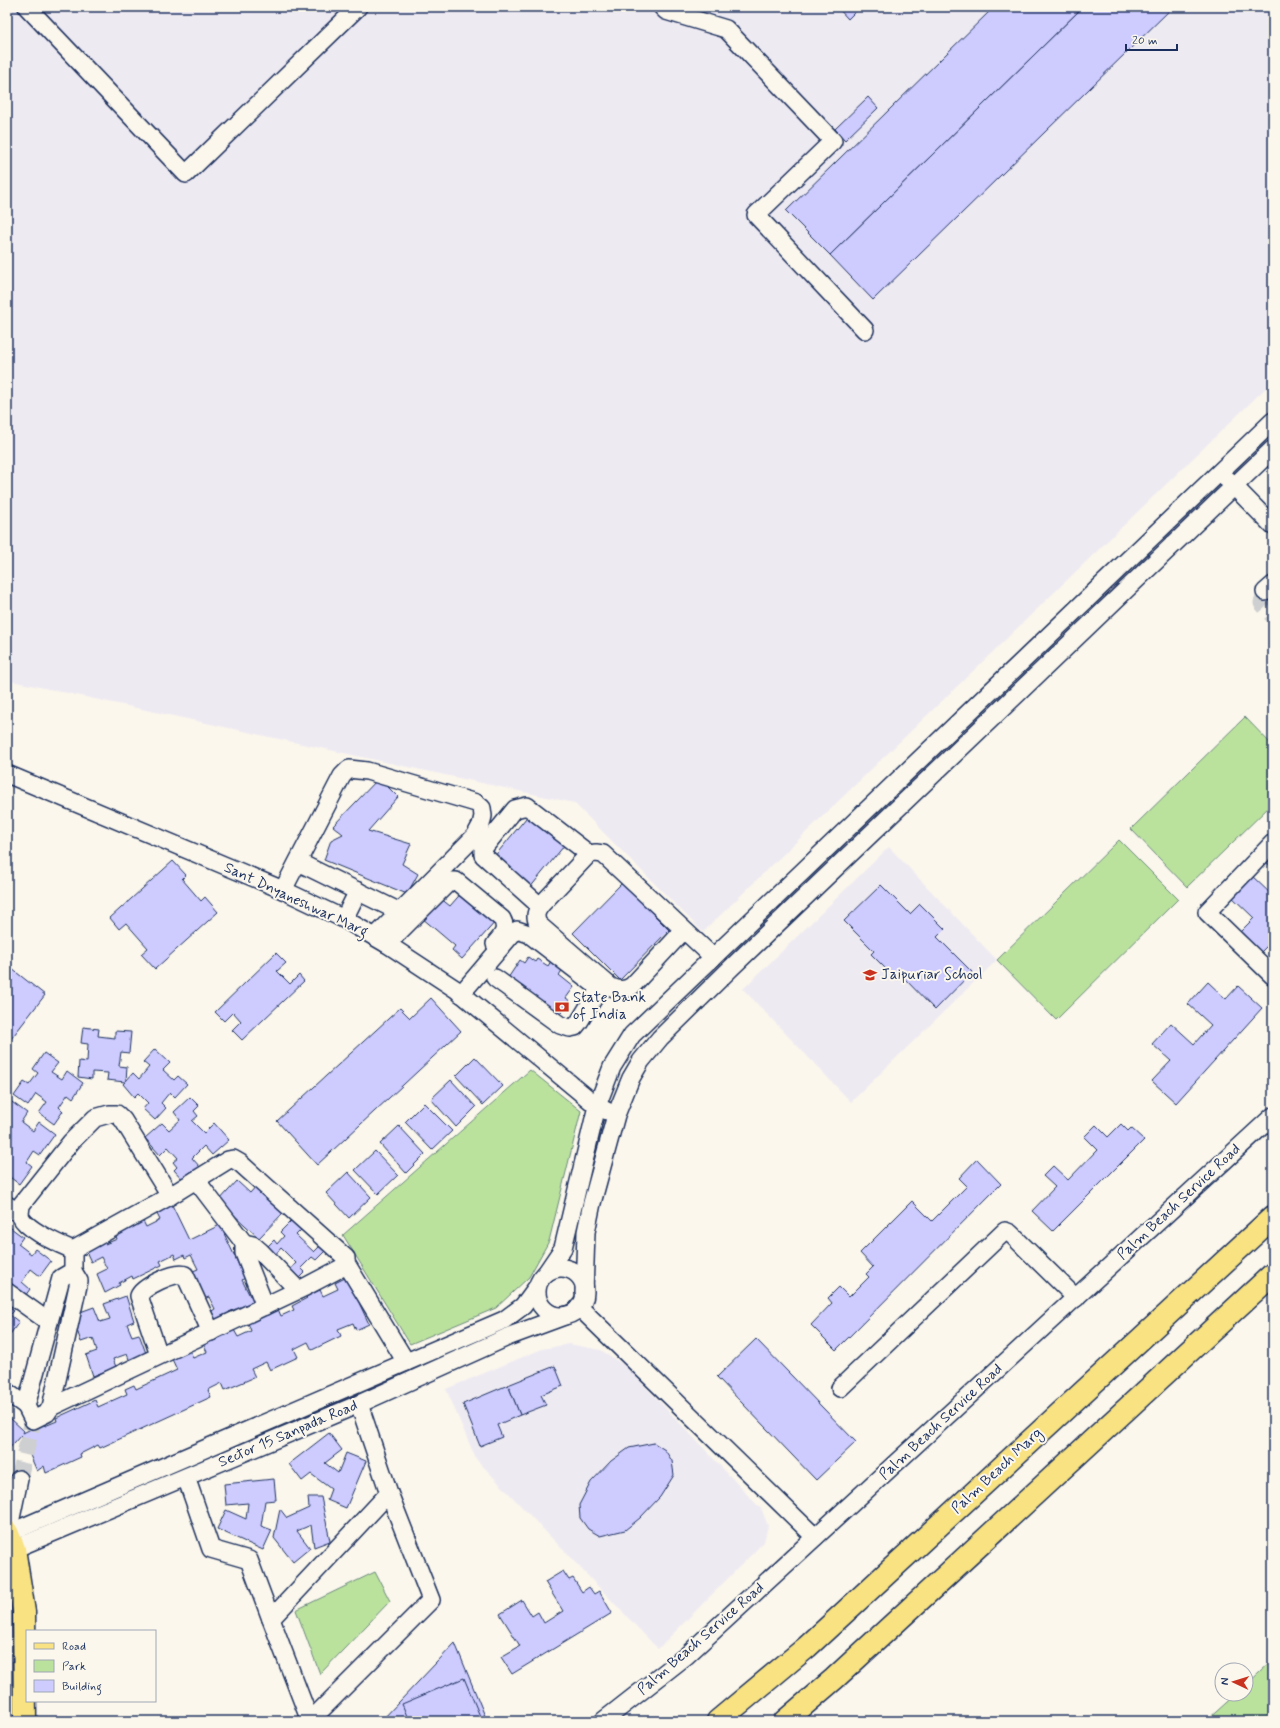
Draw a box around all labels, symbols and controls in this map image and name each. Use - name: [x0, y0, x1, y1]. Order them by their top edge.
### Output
- scale bar: [1126, 26, 1177, 52]
- text: 20 m: [1132, 33, 1158, 49]
- street label: Sant Dnyaneshwar Marg: [220, 858, 371, 943]
- place label: Jaipuriar School: [881, 965, 983, 985]
- school or university icon: Jaipuriar School: [862, 967, 878, 983]
- place label: State Bank of India: [573, 988, 646, 1025]
- bank icon: State Bank of India: [554, 999, 570, 1015]
- street label: Palm Beach Service Road: [1113, 1139, 1245, 1265]
- street label: Palm Beach Service Road: [875, 1359, 1007, 1485]
- street label: Sector 15 Sanpada Road: [215, 1396, 361, 1472]
- street label: Palm Beach Marg: [947, 1424, 1048, 1519]
- street label: Palm Beach Service Road: [633, 1578, 769, 1700]
- legend: [26, 1630, 156, 1702]
- text: Road: [62, 1639, 86, 1655]
- text: Park: [62, 1659, 86, 1675]
- north arrow: [1214, 1662, 1254, 1702]
- text: N: [1218, 1677, 1232, 1686]
- text: Building: [62, 1679, 102, 1696]

